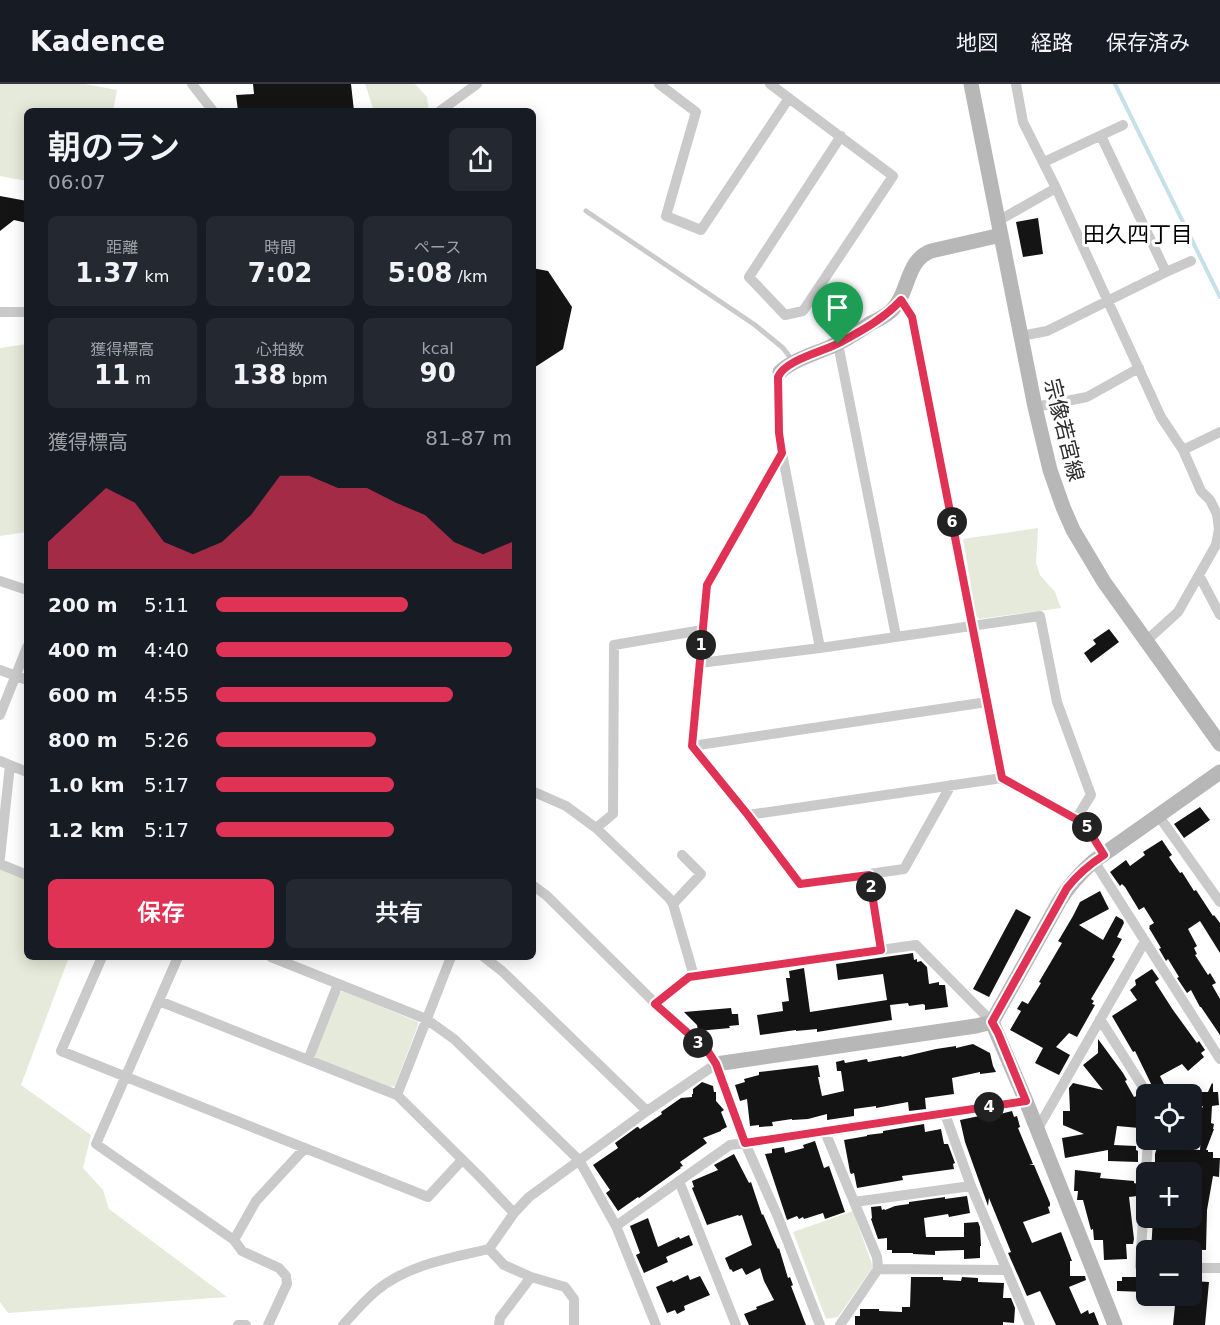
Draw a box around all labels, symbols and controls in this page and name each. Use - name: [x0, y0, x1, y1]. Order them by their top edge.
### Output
- text: Kadence: [30, 25, 165, 58]
- text: 地図: [956, 31, 998, 55]
- text: 経路: [1031, 31, 1073, 55]
- text: 保存済み: [1106, 31, 1190, 55]
- text: 朝のラン: [48, 128, 180, 167]
- button: share: [449, 128, 512, 191]
- text: 06:07: [48, 170, 106, 194]
- district label: 田久四丁目: [1083, 222, 1193, 247]
- text: 距離: [106, 238, 138, 257]
- text: 時間: [264, 238, 296, 257]
- text: ペース: [414, 238, 461, 257]
- text: 1.37: [75, 258, 139, 288]
- text: 7:02: [248, 258, 312, 288]
- text: 5:08: [388, 258, 452, 288]
- text: km: [139, 267, 169, 286]
- text: /km: [452, 267, 488, 286]
- pin: [812, 282, 863, 344]
- icon: arrive: [821, 291, 854, 324]
- text: kcal: [422, 339, 454, 358]
- text: 獲得標高: [90, 340, 154, 359]
- text: 心拍数: [256, 340, 304, 359]
- text: 90: [420, 358, 456, 388]
- text: 11: [94, 360, 130, 390]
- text: 138: [232, 360, 287, 390]
- text: m: [130, 369, 151, 388]
- text: bpm: [287, 369, 328, 388]
- street label: 宗像若宮線: [1040, 376, 1088, 484]
- text: 81–87 m: [425, 426, 512, 450]
- text: 獲得標高: [48, 430, 128, 454]
- pin: 6: [937, 507, 967, 537]
- text: 6: [946, 512, 958, 531]
- text: 200 m: [48, 593, 118, 617]
- text: 5:11: [144, 593, 189, 617]
- pin: 1: [686, 630, 716, 660]
- text: 1: [695, 635, 707, 654]
- text: 400 m: [48, 638, 118, 662]
- text: 4:40: [144, 638, 189, 662]
- text: 600 m: [48, 683, 118, 707]
- text: 4:55: [144, 683, 189, 707]
- text: 800 m: [48, 728, 118, 752]
- text: 5:26: [144, 728, 189, 752]
- text: 1.0 km: [48, 773, 125, 797]
- text: 5:17: [144, 773, 189, 797]
- pin: 5: [1072, 812, 1102, 842]
- text: 5: [1081, 817, 1093, 836]
- text: 1.2 km: [48, 818, 125, 842]
- text: 5:17: [144, 818, 189, 842]
- pin: 2: [856, 872, 886, 902]
- text: 2: [865, 877, 877, 896]
- button: 保存: [48, 879, 274, 948]
- button: 共有: [286, 879, 512, 948]
- pin: 3: [683, 1028, 713, 1058]
- text: 3: [692, 1033, 704, 1052]
- map controls: [1136, 1084, 1202, 1306]
- button: locate: [1136, 1084, 1202, 1150]
- pin: 4: [974, 1092, 1004, 1122]
- text: 4: [983, 1097, 995, 1116]
- button: +: [1136, 1162, 1202, 1228]
- button: −: [1136, 1240, 1202, 1306]

